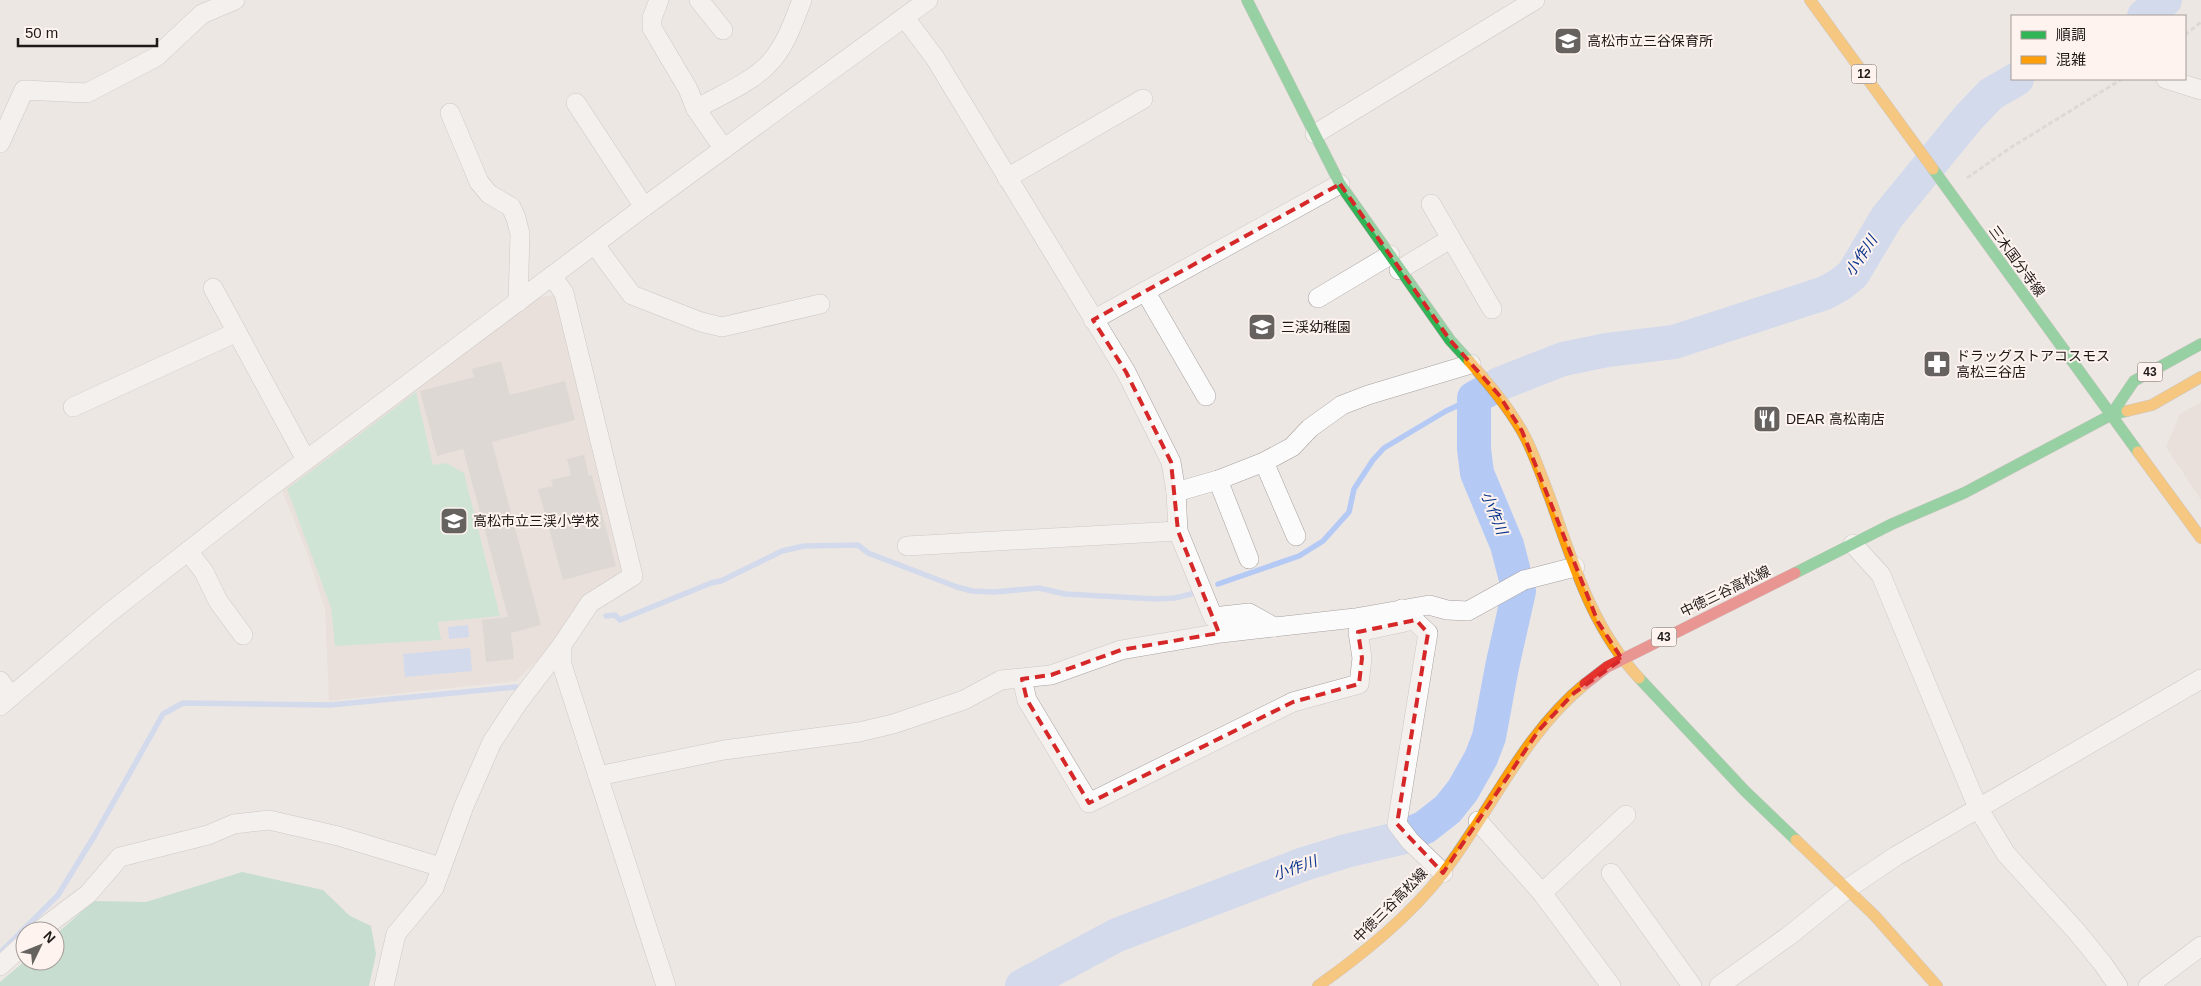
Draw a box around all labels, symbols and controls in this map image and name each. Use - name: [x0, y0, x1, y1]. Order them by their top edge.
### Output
- scale bar: [18, 15, 156, 47]
- legend: [2011, 15, 2186, 80]
- text: 50 m: [25, 24, 58, 41]
- school or university icon: 高松市立三谷保育所: [1553, 26, 1583, 56]
- text: 順調: [2056, 26, 2086, 43]
- place label: 高松市立三谷保育所: [1587, 33, 1713, 49]
- text: 混雑: [2056, 51, 2086, 68]
- road number: 12: [1852, 64, 1876, 84]
- street label: 三木国分寺線: [1986, 222, 2048, 300]
- water label: 小作川: [1841, 231, 1881, 279]
- school or university icon: 三渓幼稚園: [1247, 312, 1277, 342]
- place label: 三渓幼稚園: [1281, 319, 1351, 335]
- place label: ドラッグストアコスモス 高松三谷店: [1956, 348, 2110, 380]
- pharmacy icon: ドラッグストアコスモス 高松三谷店: [1922, 349, 1952, 379]
- road number: 43: [2138, 362, 2162, 382]
- restaurant icon: DEAR 高松南店: [1752, 404, 1782, 434]
- place label: DEAR 高松南店: [1786, 411, 1885, 427]
- water label: 小作川: [1478, 489, 1512, 539]
- school or university icon: 高松市立三渓小学校: [439, 506, 469, 536]
- place label: 高松市立三渓小学校: [473, 513, 599, 529]
- street label: 中徳三谷高松線: [1677, 562, 1773, 620]
- road number: 43: [1652, 628, 1676, 646]
- water label: 小作川: [1271, 852, 1321, 883]
- street label: 中徳三谷高松線: [1350, 865, 1430, 945]
- north arrow: [15, 921, 65, 971]
- text: N: [40, 928, 59, 946]

